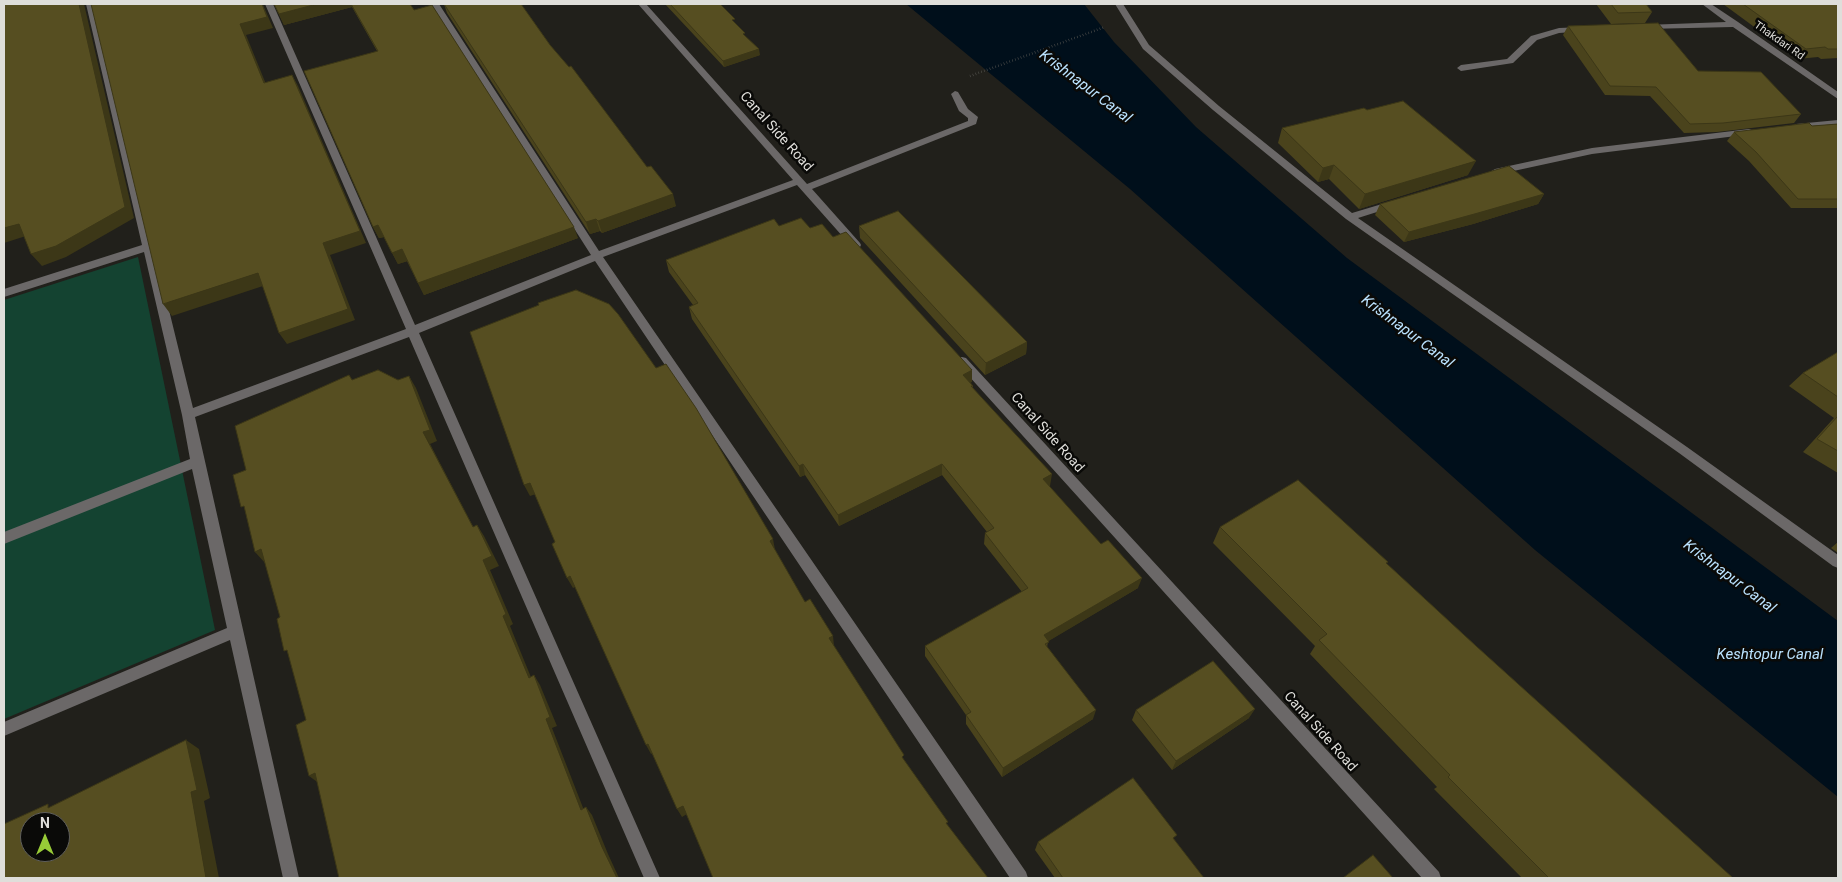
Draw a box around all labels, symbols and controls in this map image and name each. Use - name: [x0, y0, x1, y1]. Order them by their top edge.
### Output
- street label: Thakdari Rd: [1751, 19, 1807, 63]
- water label: Krishnapur Canal: [1035, 46, 1135, 128]
- street label: Canal Side Road: [736, 89, 816, 175]
- water label: Krishnapur Canal: [1357, 291, 1457, 373]
- street label: Canal Side Road: [1007, 390, 1087, 476]
- water label: Krishnapur Canal: [1679, 536, 1779, 618]
- water label: Keshtopur Canal: [1717, 646, 1823, 664]
- street label: Canal Side Road: [1280, 689, 1360, 775]
- north arrow: [20, 812, 70, 862]
- text: N: [40, 815, 50, 831]

